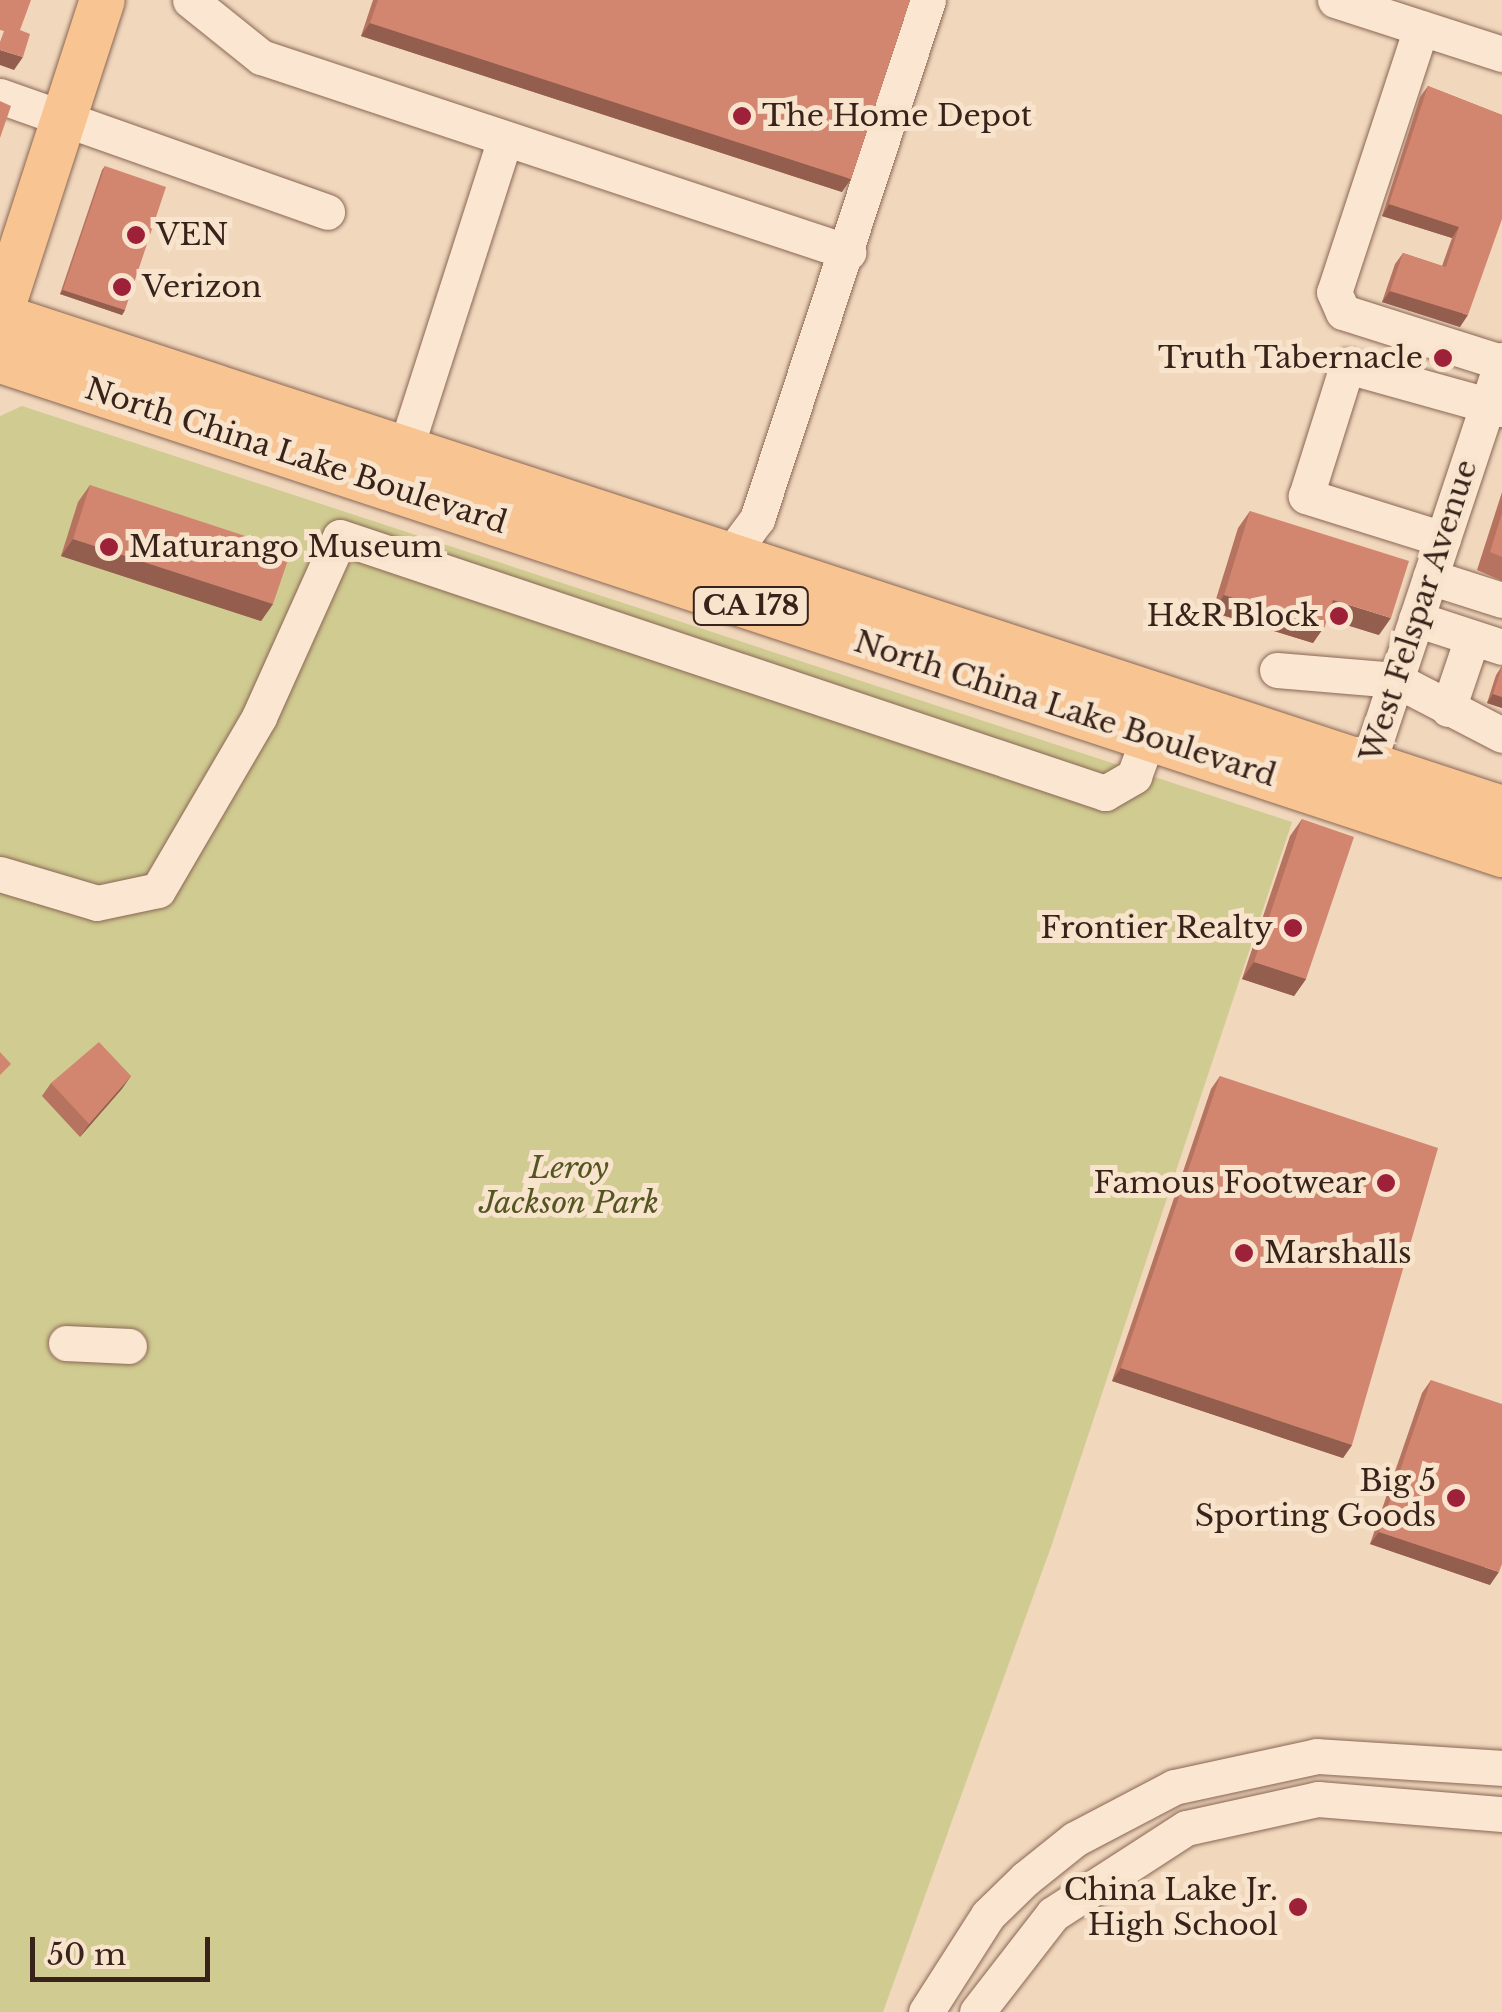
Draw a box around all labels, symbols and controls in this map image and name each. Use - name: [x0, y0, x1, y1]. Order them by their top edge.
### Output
- place label: The Home Depot: [762, 98, 1032, 134]
- marker: The Home Depot: [731, 105, 753, 127]
- place label: VEN: [156, 217, 228, 253]
- marker: VEN: [125, 224, 147, 246]
- place label: Verizon: [142, 269, 262, 305]
- marker: Verizon: [111, 276, 133, 298]
- place label: Truth Tabernacle: [1157, 340, 1423, 376]
- marker: Truth Tabernacle: [1432, 347, 1454, 369]
- street label: North China Lake Boulevard: [81, 371, 511, 541]
- street label: West Felspar Avenue: [1353, 455, 1485, 767]
- place label: Maturango Museum: [129, 529, 443, 565]
- marker: Maturango Museum: [98, 536, 120, 558]
- road number: CA 178: [691, 583, 811, 629]
- place label: H&R Block: [1146, 598, 1319, 634]
- marker: H&R Block: [1328, 605, 1350, 627]
- street label: North China Lake Boulevard: [850, 624, 1280, 794]
- place label: Frontier Realty: [1040, 910, 1273, 946]
- marker: Frontier Realty: [1282, 917, 1304, 939]
- park label: Leroy Jackson Park: [479, 1150, 659, 1220]
- place label: Famous Footwear: [1094, 1165, 1366, 1201]
- marker: Famous Footwear: [1375, 1172, 1397, 1194]
- place label: Marshalls: [1264, 1235, 1412, 1271]
- marker: Marshalls: [1233, 1242, 1255, 1264]
- place label: Big 5 Sporting Goods: [1194, 1463, 1436, 1534]
- marker: Big 5 Sporting Goods: [1445, 1487, 1467, 1509]
- place label: China Lake Jr. High School: [1063, 1872, 1278, 1942]
- marker: China Lake Jr. High School: [1287, 1896, 1309, 1918]
- scale bar: [35, 1917, 215, 1979]
- text: 50 m: [47, 1936, 126, 1973]

